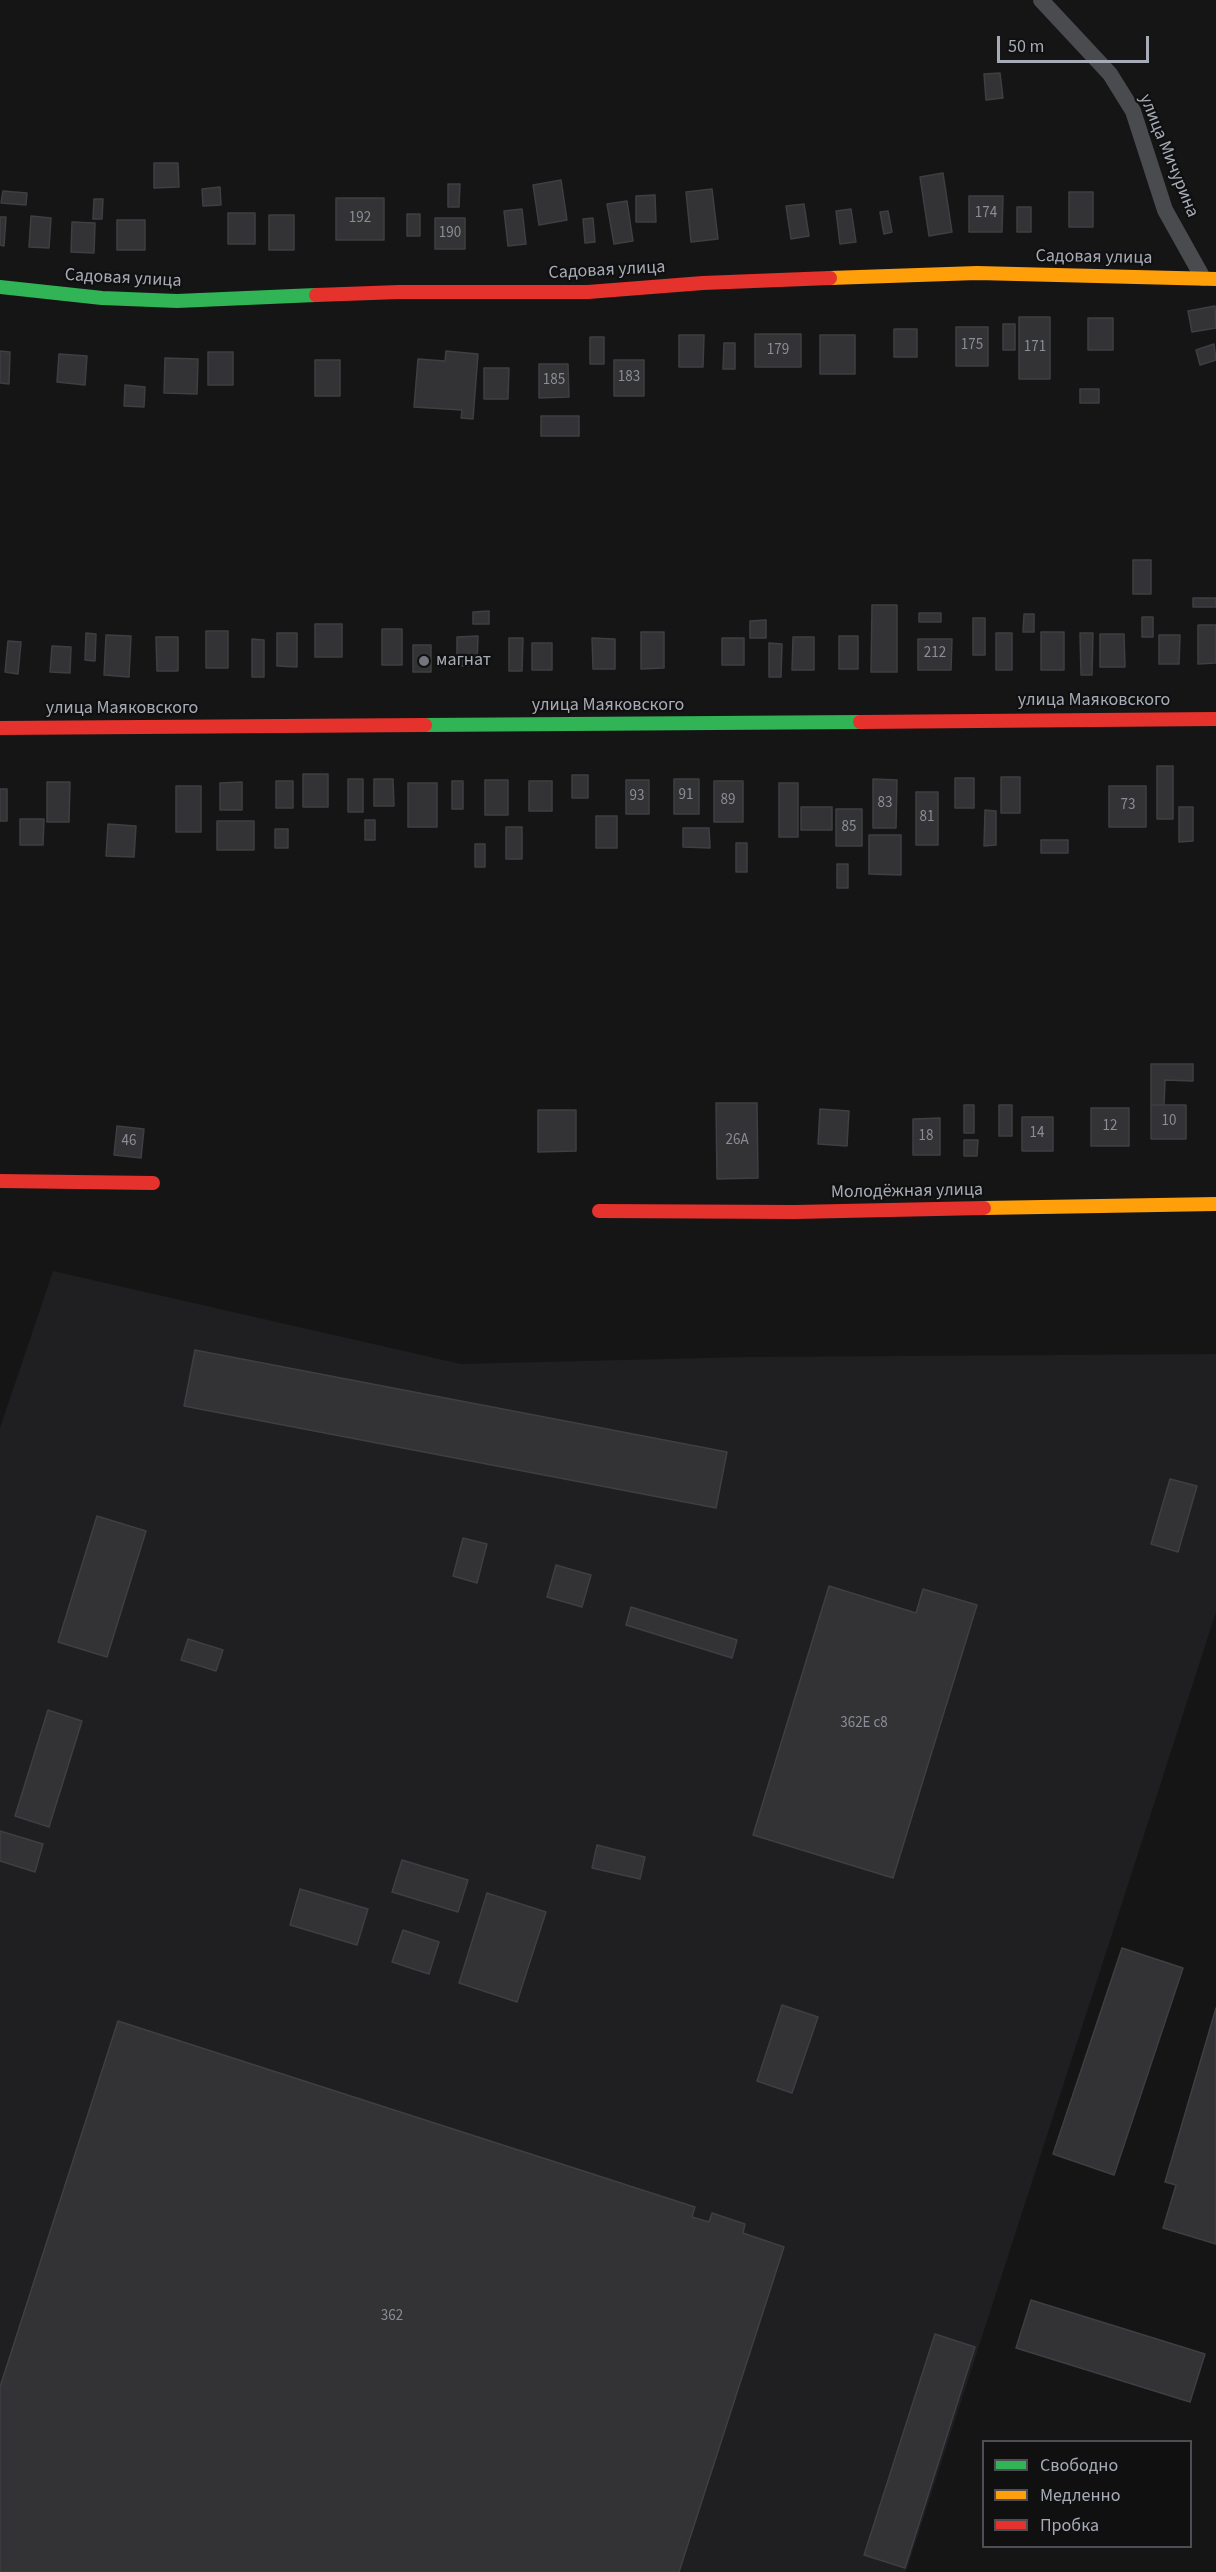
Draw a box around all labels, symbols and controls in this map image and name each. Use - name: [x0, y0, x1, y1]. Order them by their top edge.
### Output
- scale bar: [1000, 24, 1152, 62]
- text: 50 m: [1008, 34, 1044, 59]
- street label: улица Мичурина: [1133, 91, 1203, 221]
- house number: 174: [975, 205, 997, 223]
- house number: 192: [349, 210, 371, 228]
- house number: 190: [439, 225, 461, 243]
- street label: Садовая улица: [1035, 246, 1153, 270]
- street label: Садовая улица: [548, 257, 666, 285]
- street label: Садовая улица: [64, 265, 182, 293]
- house number: 175: [961, 337, 983, 355]
- house number: 171: [1024, 339, 1046, 357]
- house number: 179: [767, 342, 789, 360]
- house number: 183: [618, 369, 640, 387]
- house number: 185: [543, 372, 565, 390]
- house number: 212: [924, 645, 946, 663]
- place label: магнат: [436, 650, 491, 672]
- marker: магнат: [417, 654, 431, 668]
- street label: улица Маяковского: [1018, 690, 1170, 712]
- street label: улица Маяковского: [532, 695, 684, 717]
- street label: улица Маяковского: [46, 698, 198, 720]
- house number: 91: [679, 787, 693, 805]
- house number: 93: [630, 788, 644, 806]
- house number: 89: [721, 792, 735, 810]
- house number: 83: [878, 795, 892, 813]
- house number: 73: [1121, 797, 1135, 815]
- house number: 81: [920, 809, 934, 827]
- house number: 85: [842, 819, 856, 837]
- house number: 10: [1162, 1113, 1176, 1131]
- house number: 12: [1103, 1118, 1117, 1136]
- house number: 14: [1030, 1125, 1044, 1143]
- house number: 18: [919, 1128, 933, 1146]
- house number: 26А: [725, 1132, 749, 1150]
- house number: 46: [122, 1133, 136, 1151]
- street label: Молодёжная улица: [831, 1180, 983, 1204]
- house number: 362Е с8: [840, 1715, 888, 1733]
- house number: 362: [381, 2308, 403, 2326]
- legend: [982, 2440, 1192, 2548]
- text: Свободно: [1040, 2453, 1118, 2478]
- text: Медленно: [1040, 2483, 1120, 2508]
- text: Пробка: [1040, 2513, 1099, 2538]

